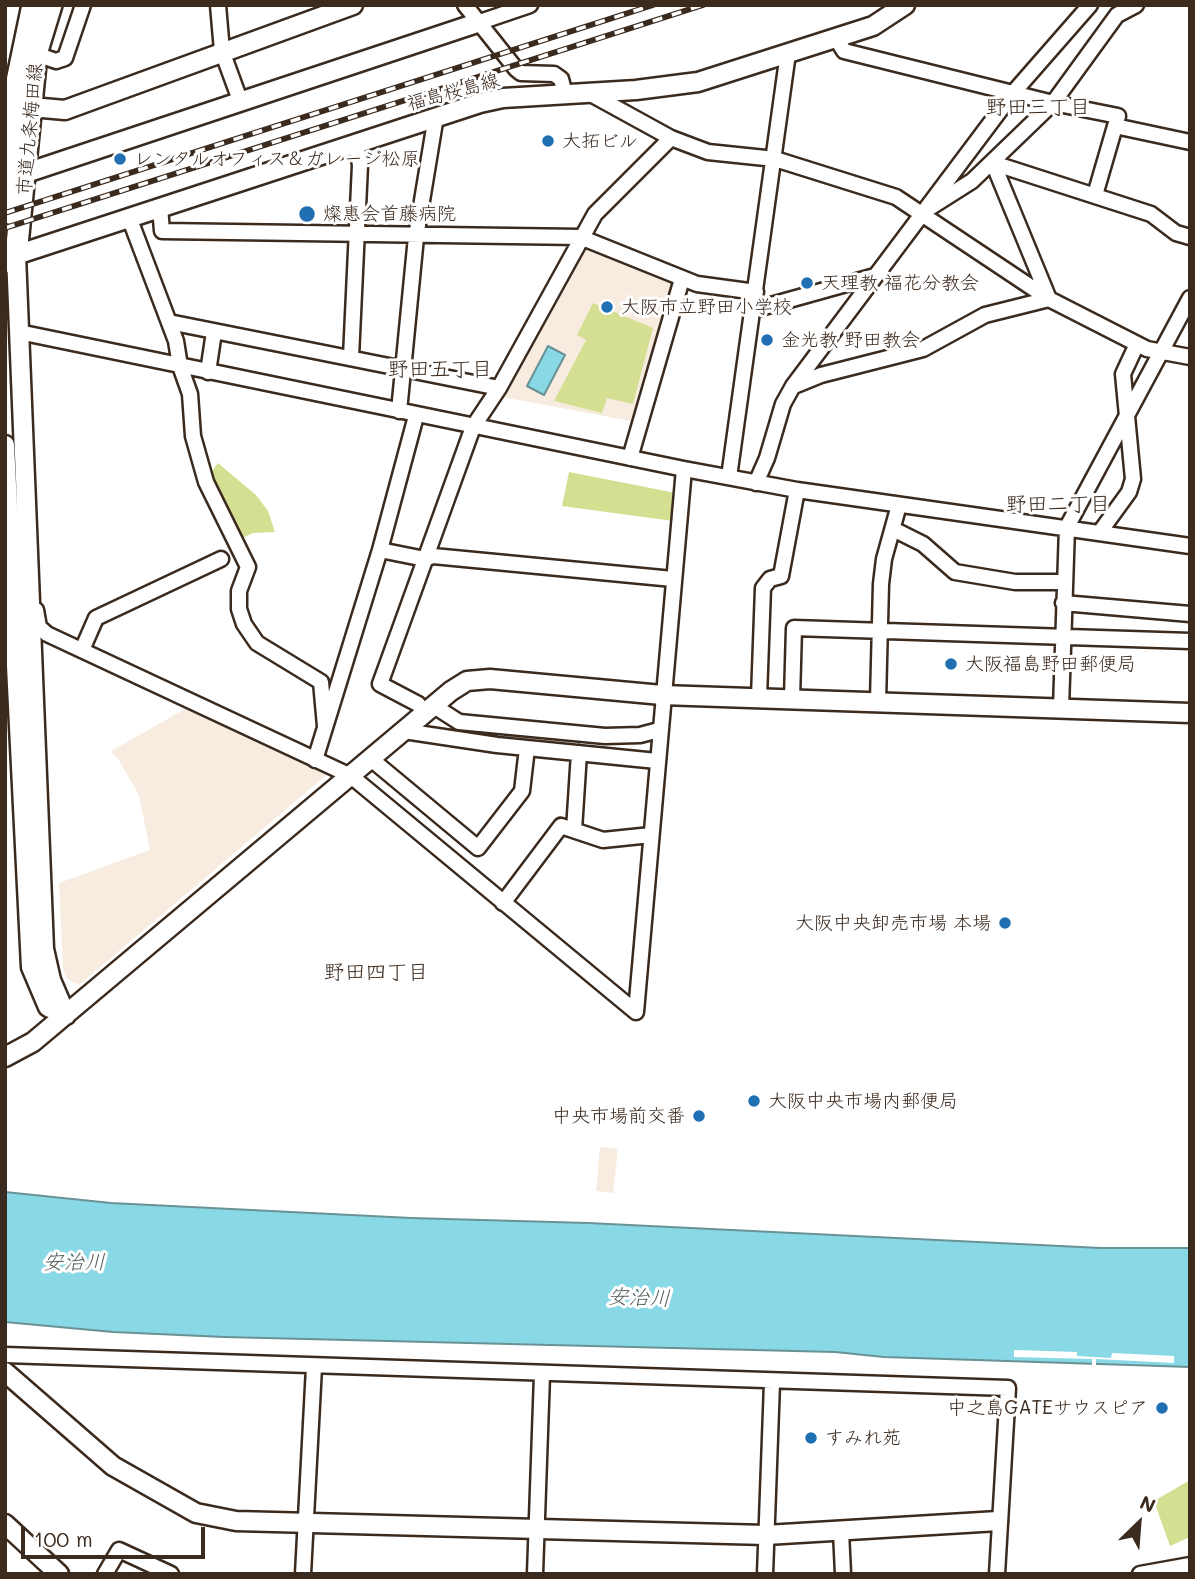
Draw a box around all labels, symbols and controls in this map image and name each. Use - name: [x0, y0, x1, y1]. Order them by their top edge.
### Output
- street label: 市道九条梅田線: [13, 62, 47, 196]
- street label: 福島桜島線: [404, 69, 502, 115]
- district label: 野田三丁目: [986, 95, 1090, 121]
- place label: 大拓ビル: [562, 130, 638, 152]
- marker: 大拓ビル: [540, 133, 556, 149]
- place label: レンタルオフィス＆ガレージ松原: [134, 148, 420, 170]
- marker: レンタルオフィス＆ガレージ松原: [112, 151, 128, 167]
- place label: 燦惠会首藤病院: [323, 203, 456, 225]
- marker: 燦惠会首藤病院: [297, 204, 317, 224]
- place label: 天理教 福花分教会: [821, 272, 979, 294]
- marker: 天理教 福花分教会: [799, 275, 815, 291]
- place label: 大阪市立野田小学校: [621, 296, 792, 318]
- marker: 大阪市立野田小学校: [599, 299, 615, 315]
- place label: 金光教 野田教会: [781, 329, 920, 351]
- marker: 金光教 野田教会: [759, 332, 775, 348]
- district label: 野田五丁目: [388, 357, 492, 383]
- district label: 野田二丁目: [1006, 492, 1110, 518]
- place label: 大阪福島野田郵便局: [965, 653, 1136, 675]
- marker: 大阪福島野田郵便局: [943, 656, 959, 672]
- place label: 大阪中央卸売市場 本場: [795, 912, 991, 934]
- marker: 大阪中央卸売市場 本場: [997, 915, 1013, 931]
- district label: 野田四丁目: [324, 960, 428, 986]
- place label: 大阪中央市場内郵便局: [768, 1090, 958, 1112]
- marker: 大阪中央市場内郵便局: [746, 1093, 762, 1109]
- place label: 中央市場前交番: [552, 1105, 685, 1127]
- marker: 中央市場前交番: [691, 1108, 707, 1124]
- water label: 安治川: [43, 1250, 105, 1276]
- water label: 安治川: [607, 1284, 671, 1312]
- place label: 中之島GATEサウスピア: [947, 1397, 1148, 1419]
- marker: 中之島GATEサウスピア: [1154, 1400, 1170, 1416]
- place label: すみれ苑: [825, 1427, 901, 1449]
- marker: すみれ苑: [803, 1430, 819, 1446]
- north arrow: [1104, 1488, 1174, 1558]
- text: N: [1136, 1489, 1160, 1518]
- scale bar: [24, 1512, 208, 1556]
- text: 100 m: [34, 1525, 93, 1552]

